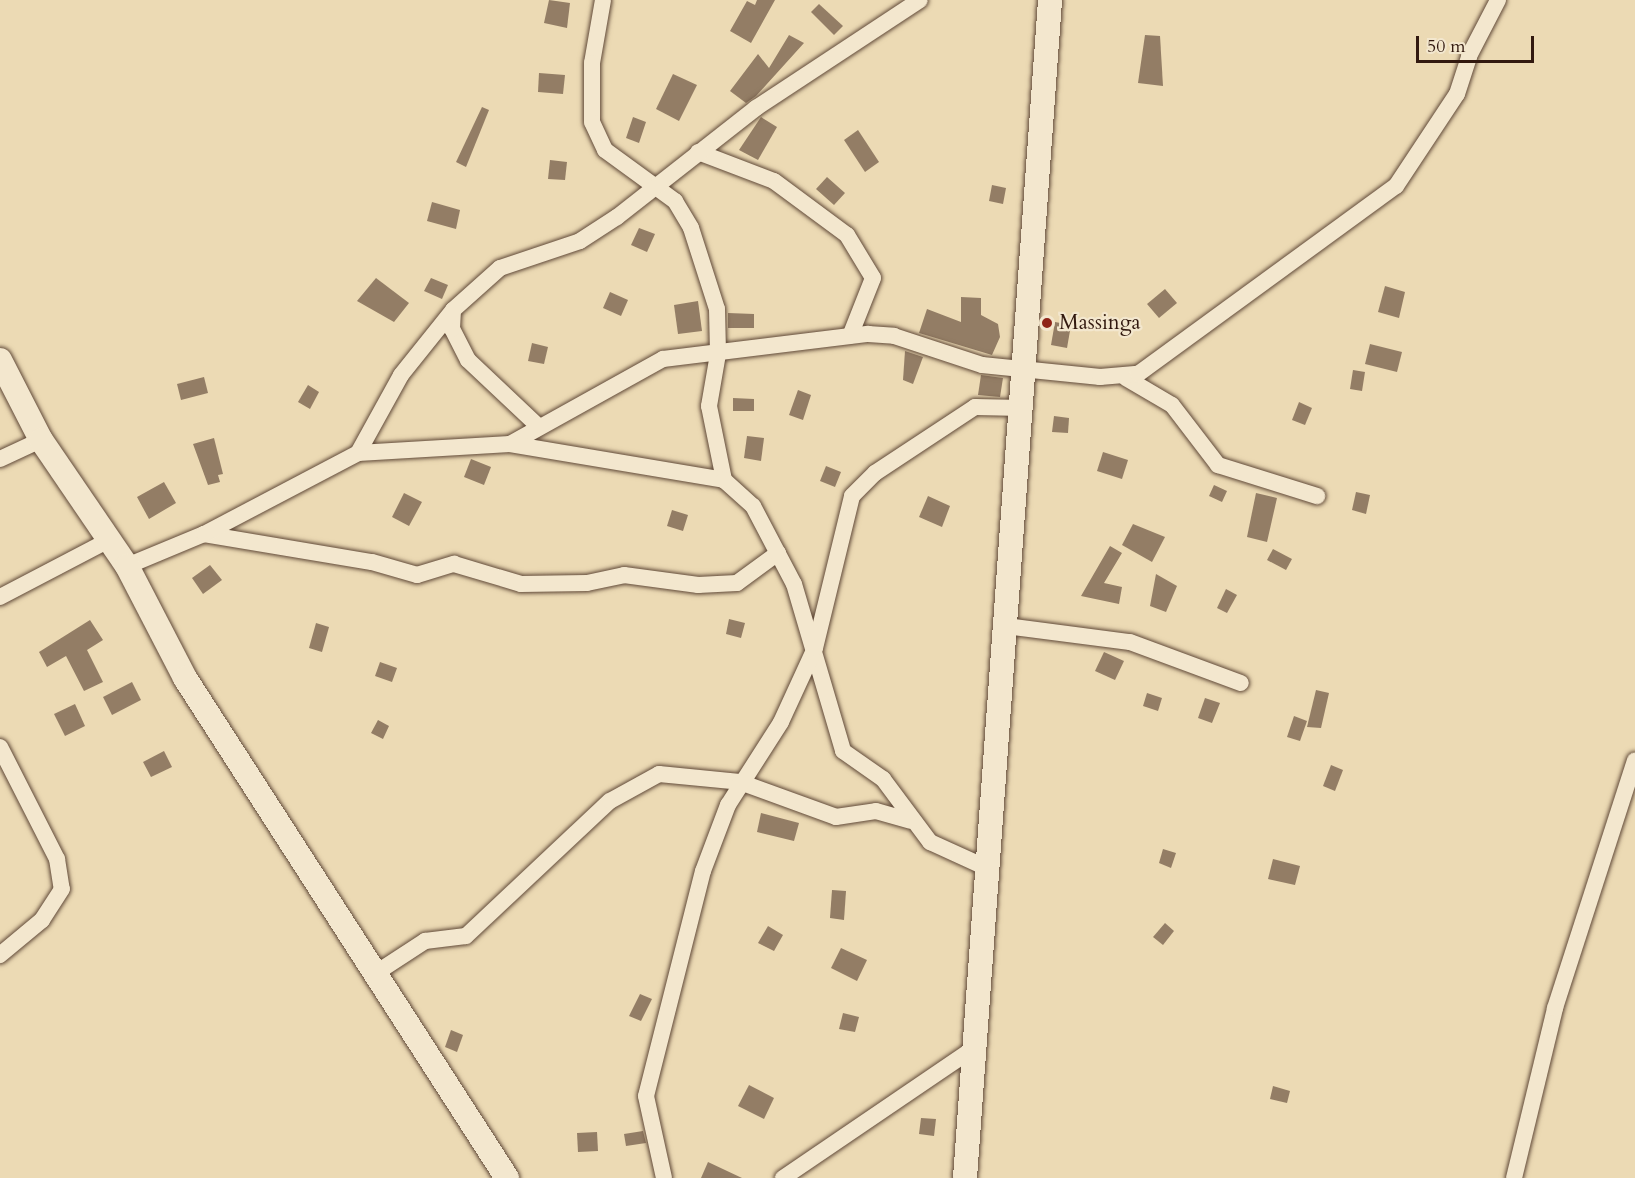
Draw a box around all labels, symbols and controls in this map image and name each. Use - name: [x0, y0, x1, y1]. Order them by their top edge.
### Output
- scale bar: [1419, 24, 1538, 62]
- text: 50 m: [1427, 34, 1466, 59]
- place label: Massinga: [1059, 310, 1141, 336]
- marker: Massinga: [1040, 316, 1054, 330]

